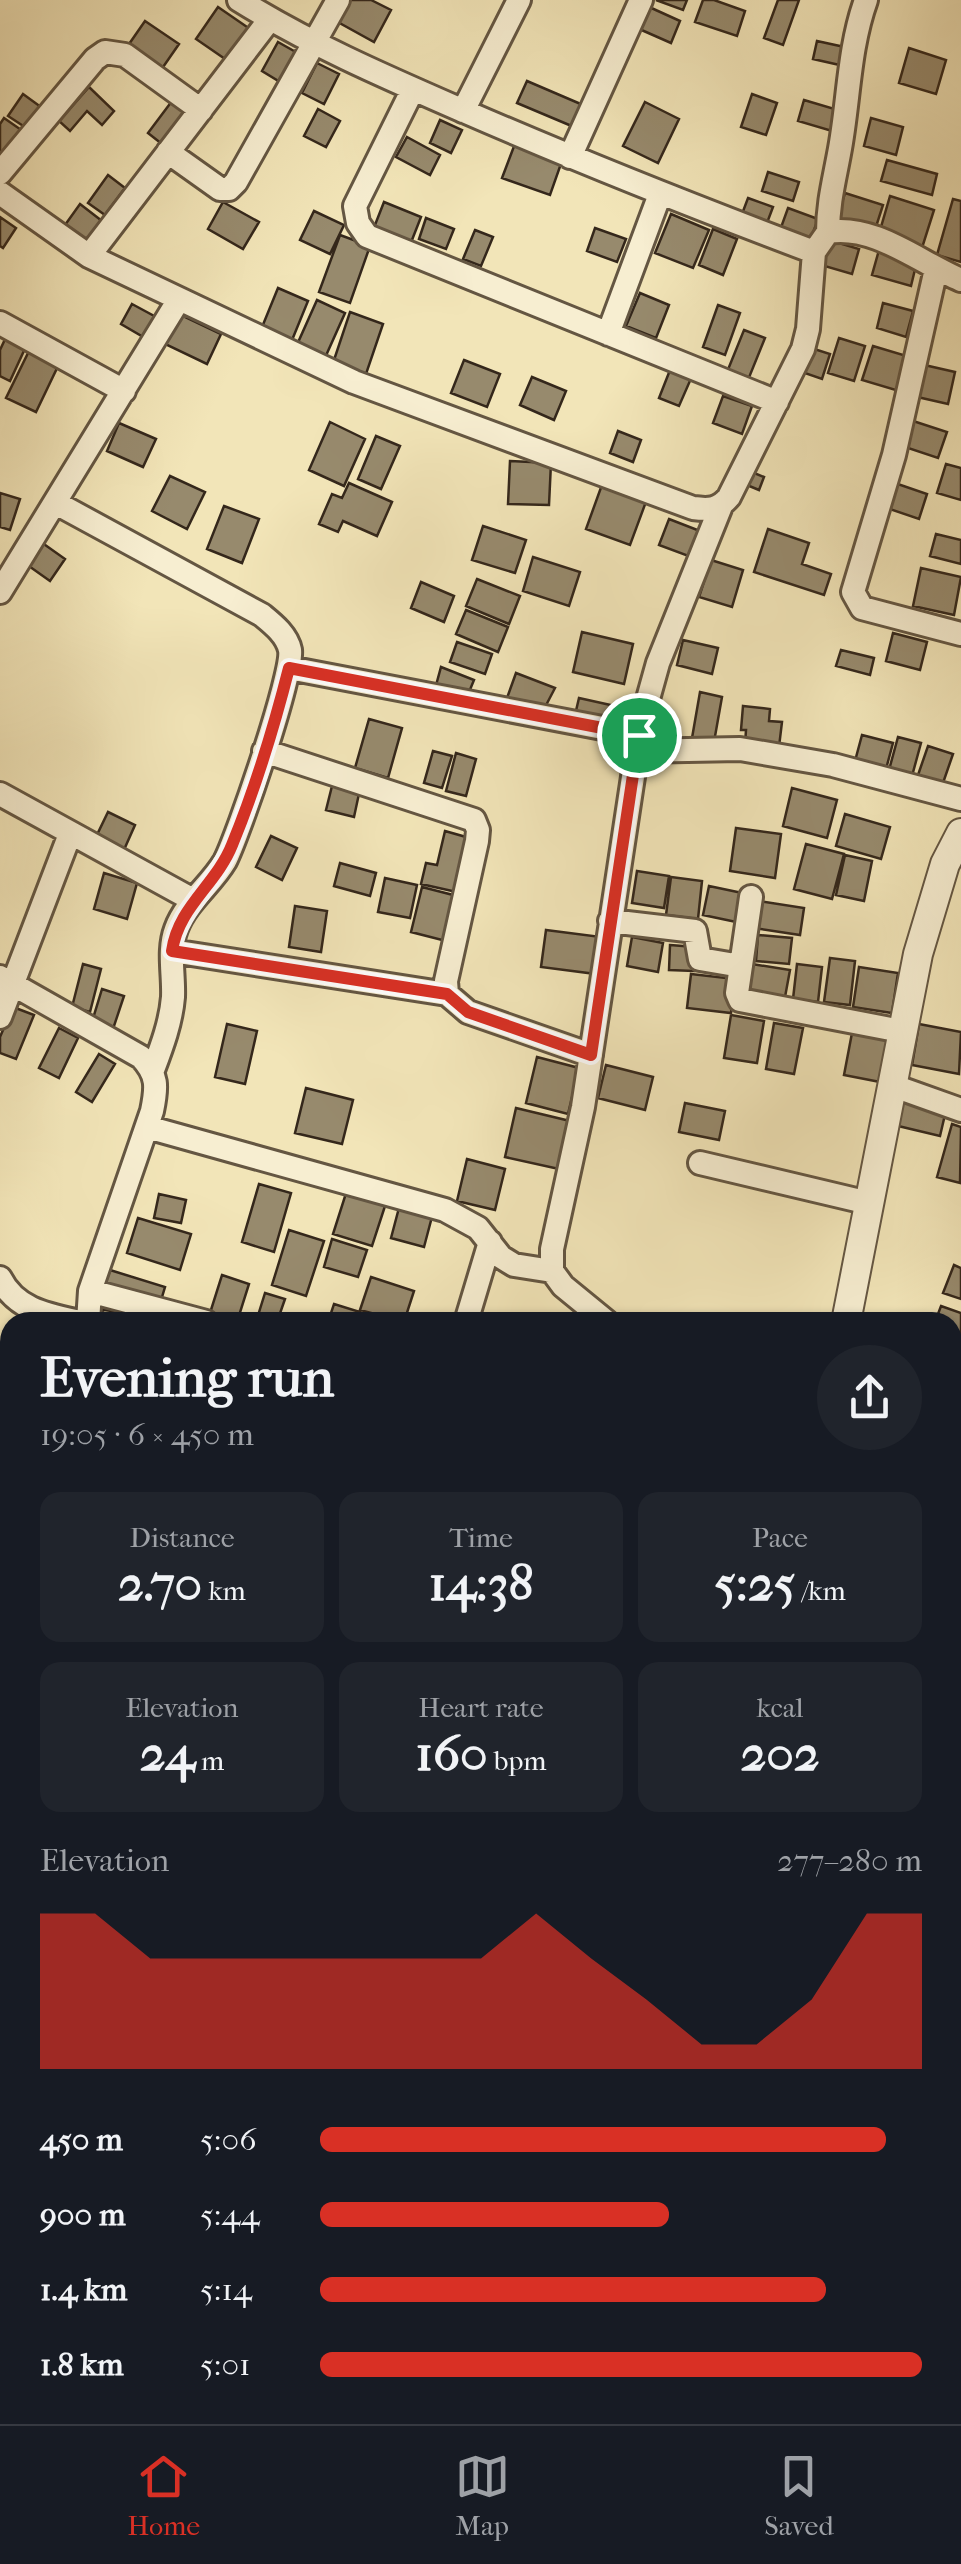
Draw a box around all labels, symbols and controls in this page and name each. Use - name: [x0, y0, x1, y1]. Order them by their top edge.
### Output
- pin: [597, 693, 682, 778]
- icon: arrive: [612, 708, 667, 763]
- button: share: [817, 1345, 922, 1450]
- text: Evening run: [40, 1346, 334, 1410]
- text: 19:05 · 6 × 450 m: [40, 1416, 254, 1453]
- text: Distance: [129, 1521, 235, 1554]
- text: Time: [449, 1521, 513, 1554]
- text: Pace: [752, 1521, 808, 1554]
- text: 2.70: [118, 1554, 202, 1613]
- text: 14:38: [428, 1554, 534, 1613]
- text: 5:25: [714, 1554, 795, 1613]
- text: km: [202, 1574, 246, 1607]
- text: /km: [795, 1574, 846, 1607]
- text: Elevation: [125, 1691, 239, 1724]
- text: Heart rate: [418, 1691, 544, 1724]
- text: kcal: [756, 1691, 804, 1724]
- text: 24: [140, 1724, 195, 1783]
- text: 160: [415, 1724, 488, 1783]
- text: 202: [740, 1724, 820, 1783]
- text: m: [195, 1744, 224, 1777]
- text: bpm: [488, 1744, 547, 1777]
- text: Elevation: [40, 1842, 169, 1879]
- text: 277–280 m: [777, 1842, 922, 1879]
- text: 450 m: [40, 2121, 123, 2158]
- text: 5:06: [200, 2121, 257, 2158]
- text: 900 m: [40, 2196, 126, 2233]
- text: 5:44: [200, 2196, 260, 2233]
- text: 1.4 km: [40, 2271, 127, 2308]
- text: 5:14: [200, 2271, 252, 2308]
- text: 1.8 km: [40, 2346, 124, 2383]
- text: 5:01: [200, 2346, 250, 2383]
- tab: Home: [127, 2449, 200, 2542]
- tab: Map: [455, 2449, 510, 2542]
- tab: Saved: [764, 2449, 834, 2542]

